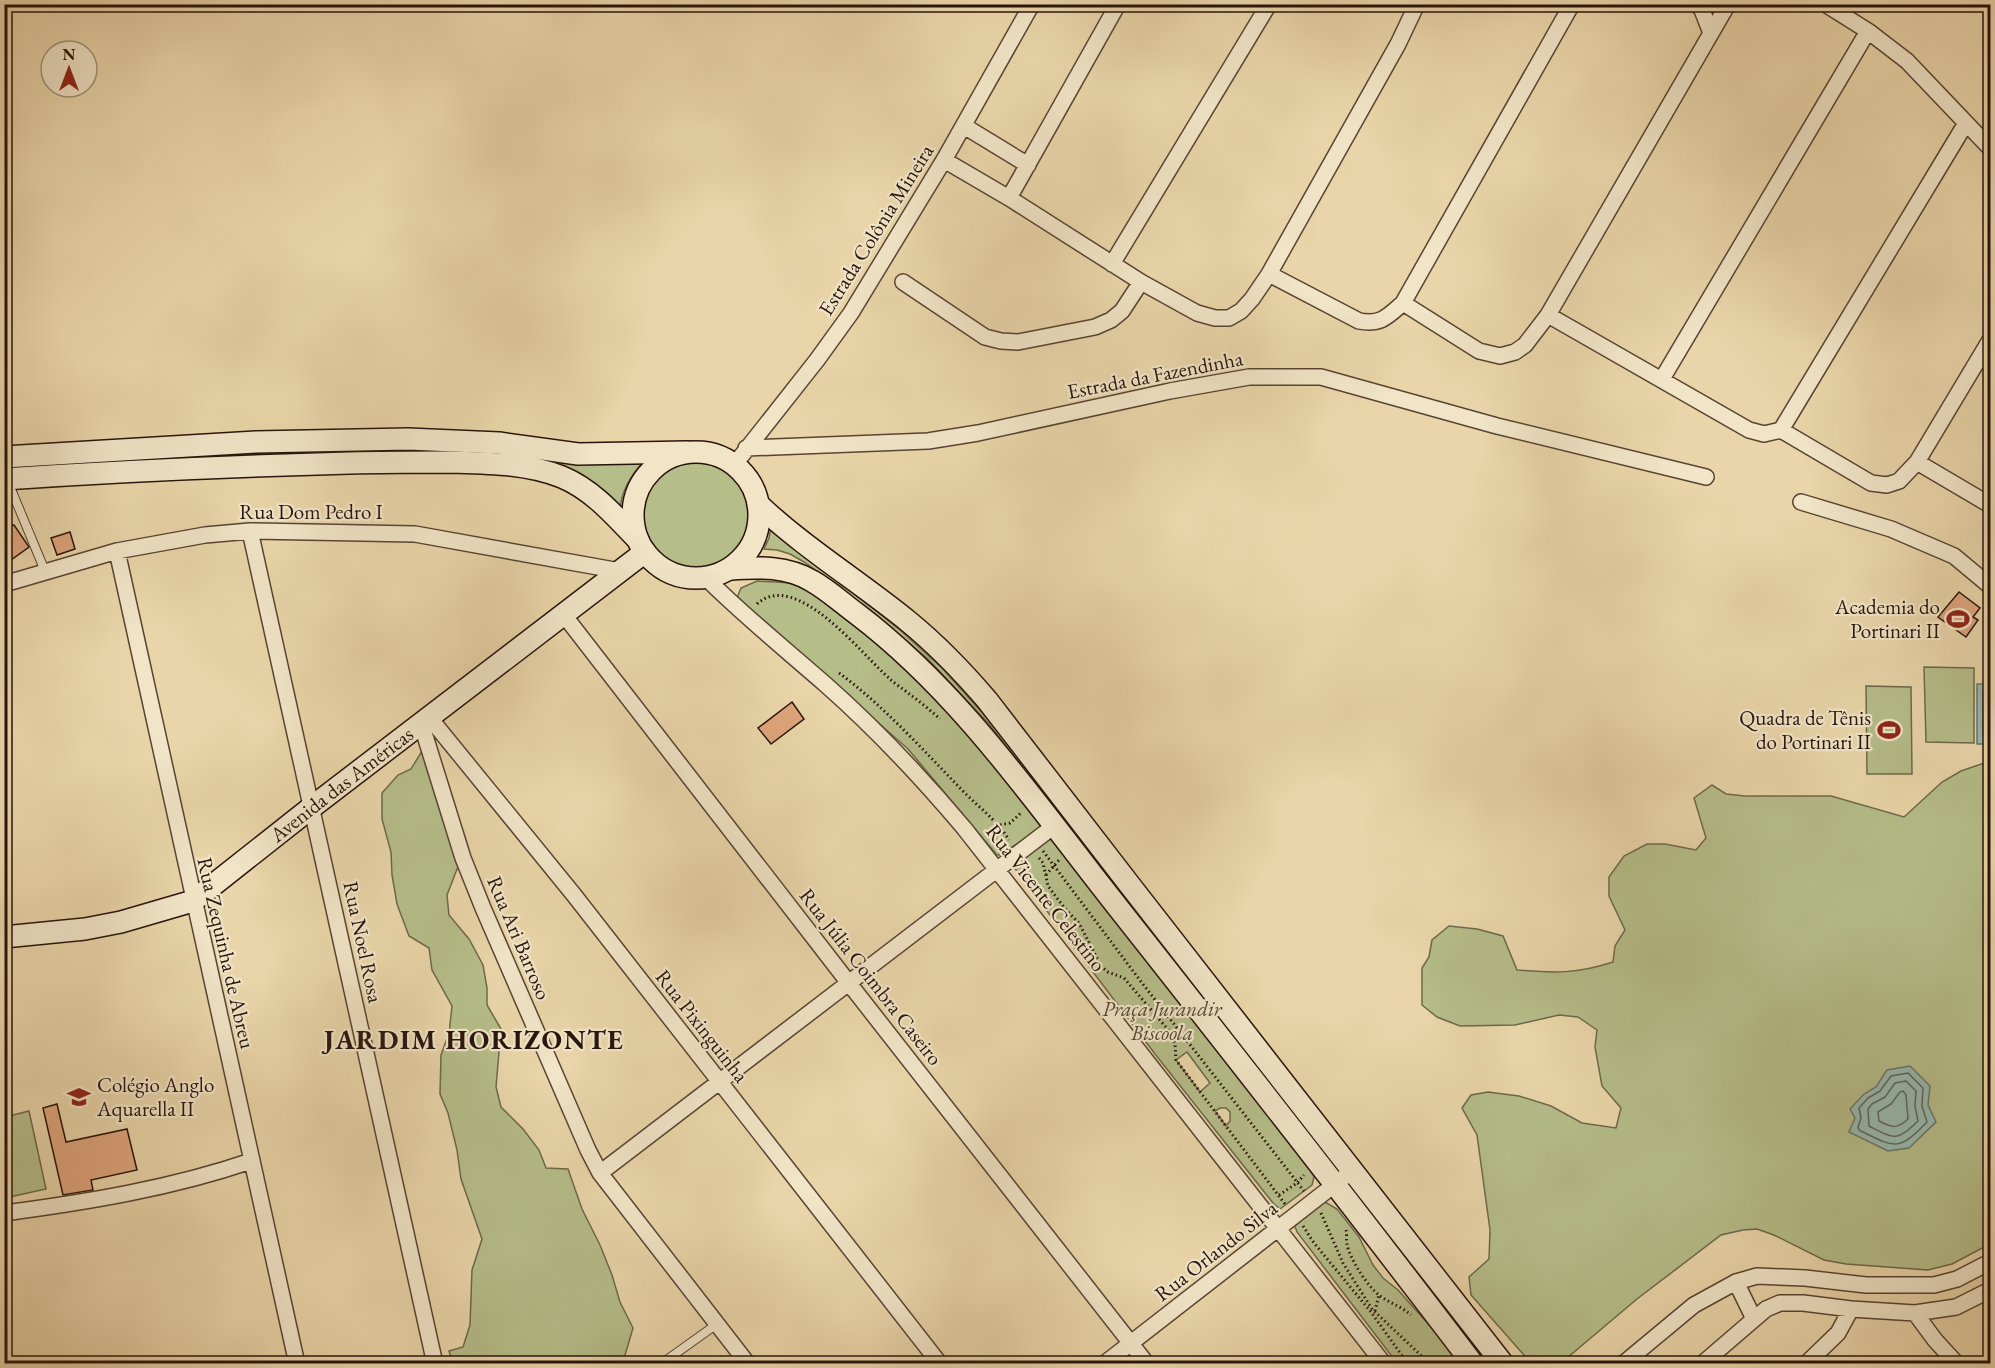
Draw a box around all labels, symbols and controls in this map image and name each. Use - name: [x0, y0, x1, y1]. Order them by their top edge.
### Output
- north arrow: [39, 39, 99, 99]
- text: N: [63, 44, 76, 65]
- street label: Estrada Colônia Mineira: [812, 139, 940, 320]
- street label: Estrada da Fazendinha: [1065, 344, 1246, 405]
- street label: Rua Dom Pedro I: [239, 498, 383, 525]
- place label: Academia do Portinari II: [1834, 593, 1940, 644]
- sports icon: Academia do Portinari II: [1945, 606, 1971, 632]
- place label: Quadra de Tênis do Portinari II: [1739, 704, 1871, 755]
- sports icon: Quadra de Tênis do Portinari II: [1876, 717, 1902, 743]
- street label: Avenida das Américas: [263, 720, 419, 849]
- street label: Rua Vicente Celestino: [980, 818, 1112, 977]
- street label: Rua Zequinha de Abreu: [191, 855, 262, 1051]
- street label: Rua Ari Barroso: [481, 872, 558, 1004]
- street label: Rua Noel Rosa: [337, 879, 390, 1006]
- street label: Rua Júlia Coimbra Caseiro: [794, 883, 949, 1071]
- street label: Rua Pixinguinha: [650, 964, 755, 1088]
- park label: Praça Jurandir Biscoola: [1102, 995, 1223, 1046]
- district label: JARDIM HORIZONTE: [321, 1022, 624, 1057]
- place label: Colégio Anglo Aquarella II: [96, 1071, 214, 1122]
- school or university icon: Colégio Anglo Aquarella II: [66, 1084, 92, 1110]
- street label: Rua Orlando Silva: [1149, 1194, 1283, 1307]

